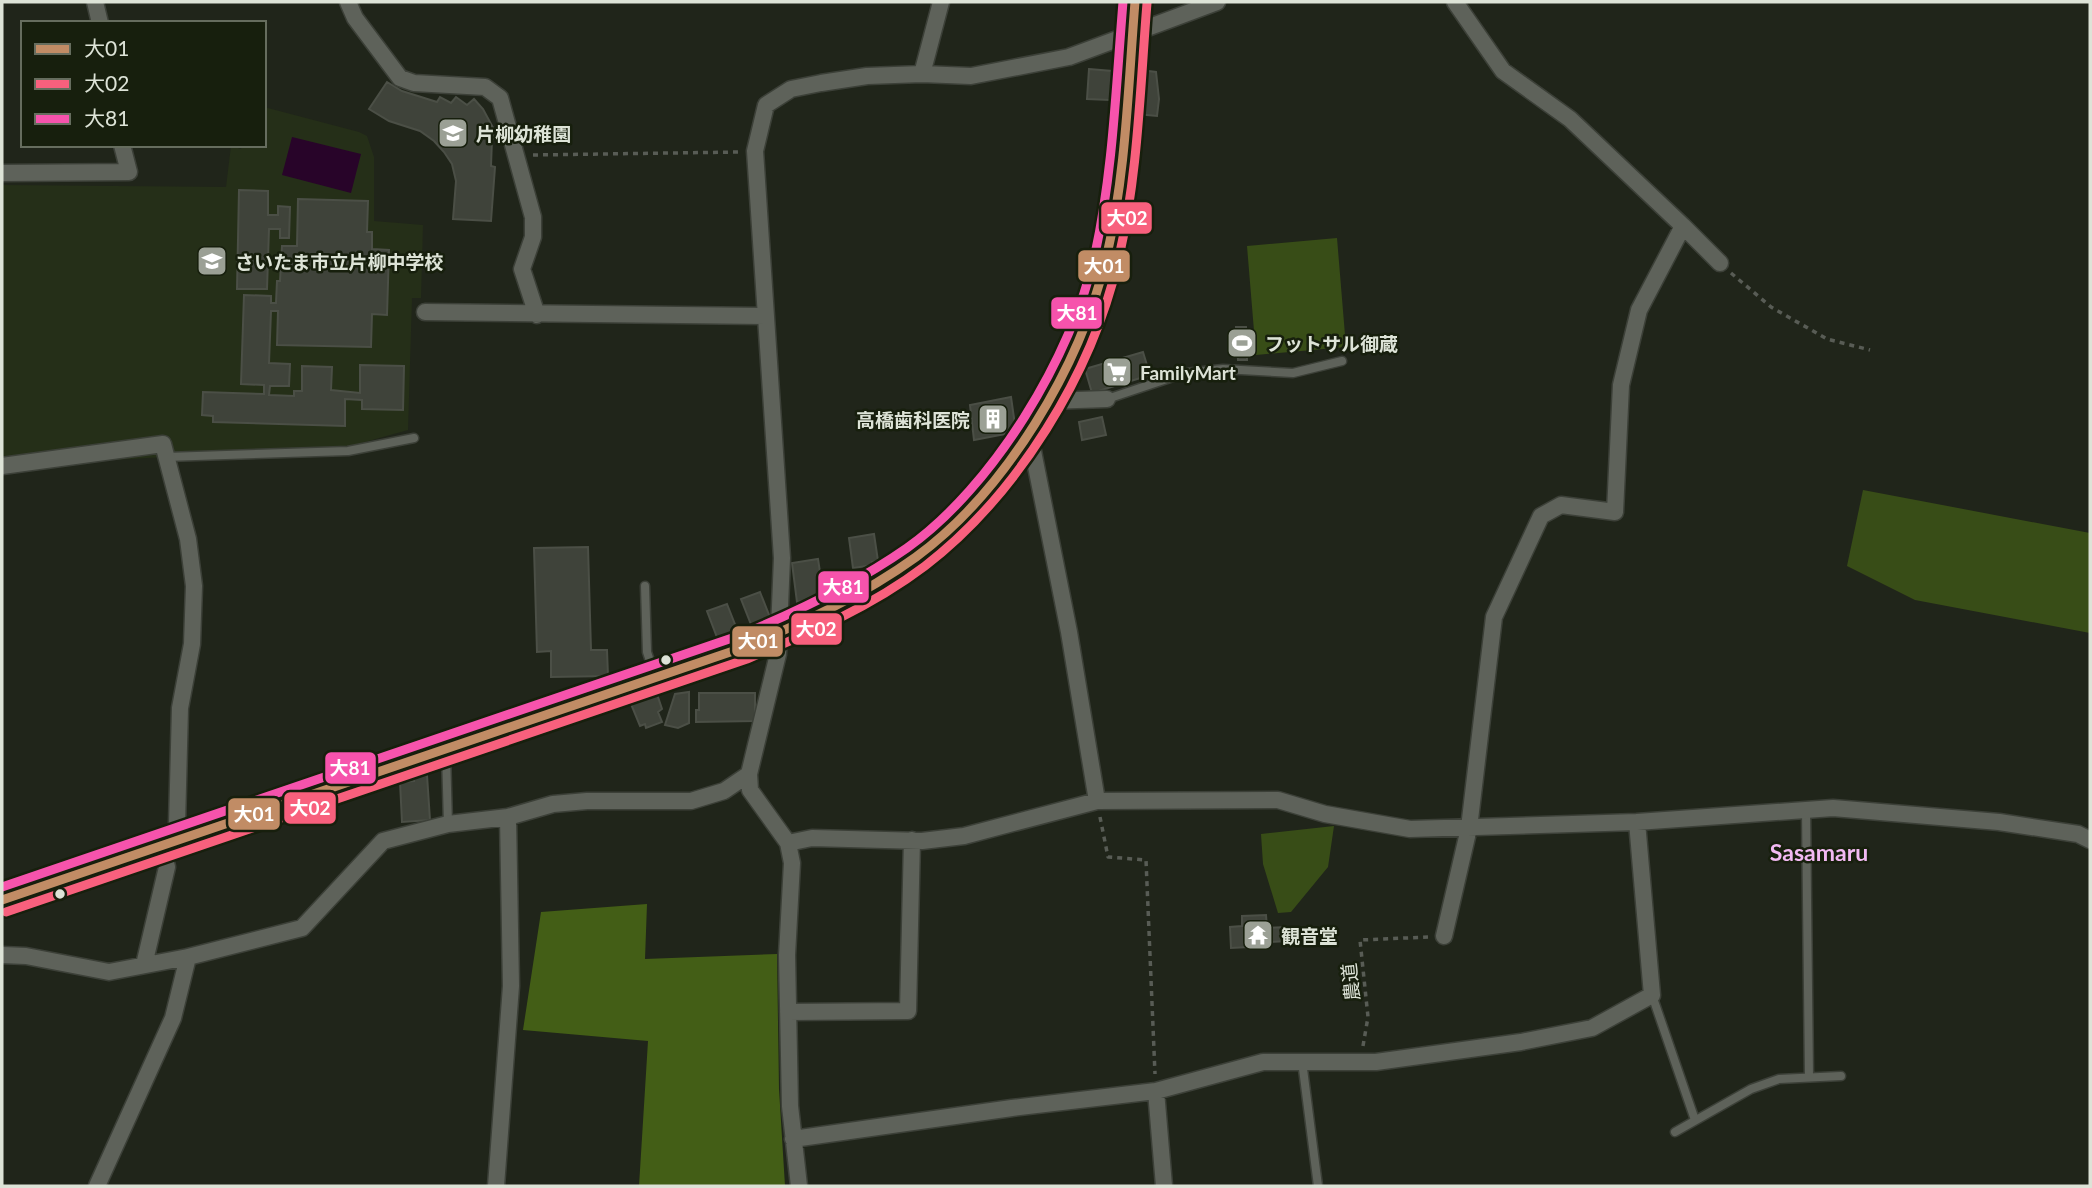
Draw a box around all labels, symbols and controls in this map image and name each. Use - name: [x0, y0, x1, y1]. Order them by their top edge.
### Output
- legend: [21, 21, 266, 147]
- text: 大01: [84, 35, 129, 60]
- text: 大02: [84, 70, 129, 95]
- text: 大81: [84, 105, 129, 130]
- school or university icon: 片柳幼稚園: [436, 116, 470, 150]
- place label: 片柳幼稚園: [476, 122, 571, 145]
- line badge: 大02: [1100, 201, 1153, 235]
- text: 大02: [1106, 206, 1148, 229]
- school or university icon: さいたま市立片柳中学校: [195, 244, 229, 278]
- line badge: 大01: [1077, 249, 1131, 283]
- place label: さいたま市立片柳中学校: [235, 250, 443, 273]
- text: 大01: [1083, 254, 1125, 277]
- line badge: 大81: [1050, 296, 1103, 330]
- text: 大81: [1056, 301, 1098, 324]
- sports icon: フットサル御蔵: [1225, 326, 1259, 360]
- place label: フットサル御蔵: [1265, 332, 1398, 355]
- supermarket icon: FamilyMart: [1100, 355, 1134, 389]
- place label: FamilyMart: [1140, 361, 1236, 384]
- building icon: 高橋歯科医院: [976, 402, 1010, 436]
- place label: 高橋歯科医院: [856, 408, 970, 431]
- line badge: 大81: [817, 570, 870, 604]
- text: 大81: [822, 575, 864, 598]
- line badge: 大02: [790, 612, 843, 646]
- text: 大02: [795, 617, 837, 640]
- line badge: 大01: [731, 625, 784, 658]
- text: 大01: [737, 629, 779, 652]
- unlabelled marker: [659, 653, 673, 667]
- line badge: 大81: [324, 751, 377, 785]
- text: 大81: [329, 756, 371, 779]
- line badge: 大02: [283, 791, 337, 825]
- text: 大02: [289, 796, 331, 819]
- line badge: 大01: [227, 797, 281, 831]
- text: 大01: [233, 802, 275, 825]
- district label: Sasamaru: [1770, 838, 1868, 866]
- unlabelled marker: [53, 887, 67, 901]
- temple icon: 観音堂: [1241, 918, 1275, 952]
- place label: 観音堂: [1281, 924, 1338, 947]
- street label: 農道: [1337, 962, 1363, 1002]

